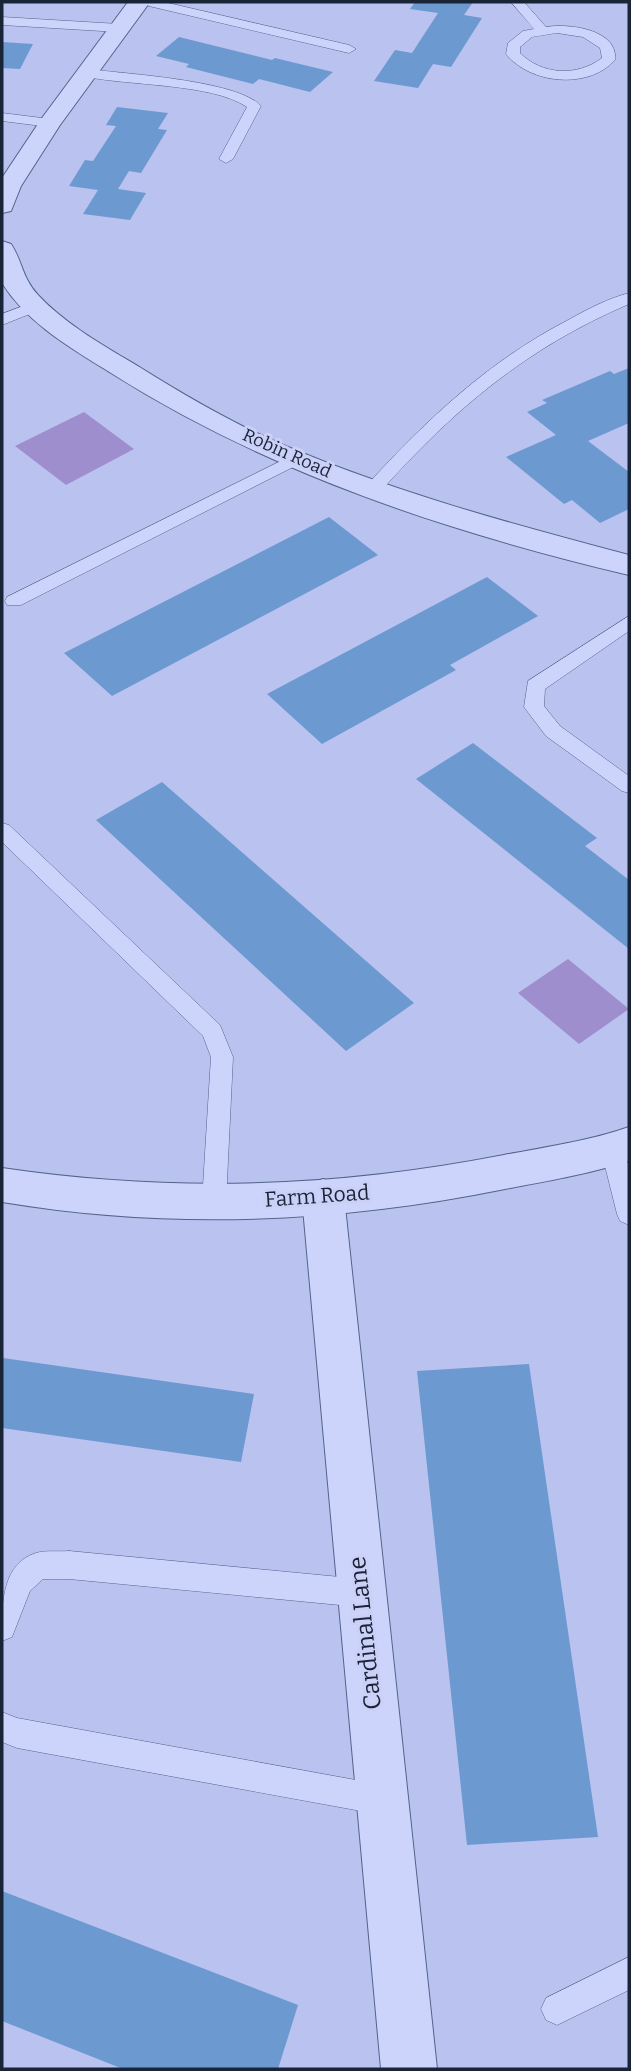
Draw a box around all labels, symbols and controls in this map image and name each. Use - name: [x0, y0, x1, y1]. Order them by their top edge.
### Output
- street label: Robin Road: [239, 424, 335, 482]
- street label: Farm Road: [264, 1179, 370, 1213]
- street label: Cardinal Lane: [343, 1555, 387, 1711]

